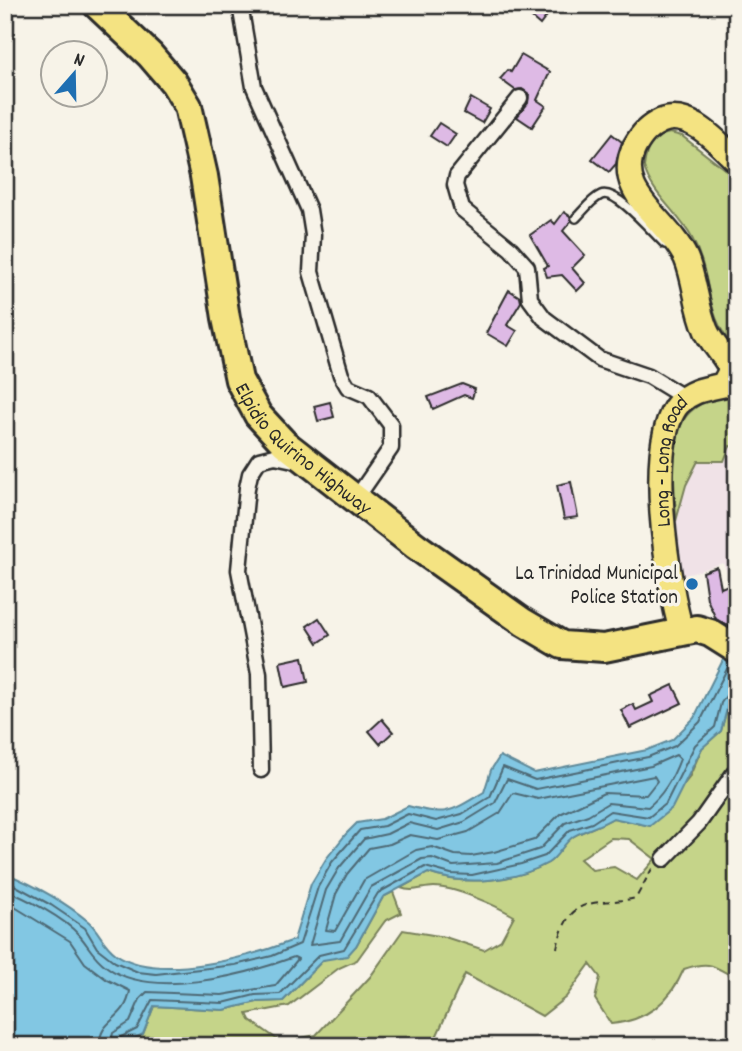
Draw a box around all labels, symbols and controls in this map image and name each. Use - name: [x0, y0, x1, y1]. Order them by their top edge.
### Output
- north arrow: [38, 38, 108, 108]
- text: N: [70, 47, 88, 76]
- street label: Elpidio Quirino Highway: [225, 378, 377, 524]
- street label: Long - Long Road: [649, 389, 696, 528]
- place label: La Trinidad Municipal Police Station: [515, 560, 678, 614]
- marker: La Trinidad Municipal Police Station: [684, 576, 700, 592]

